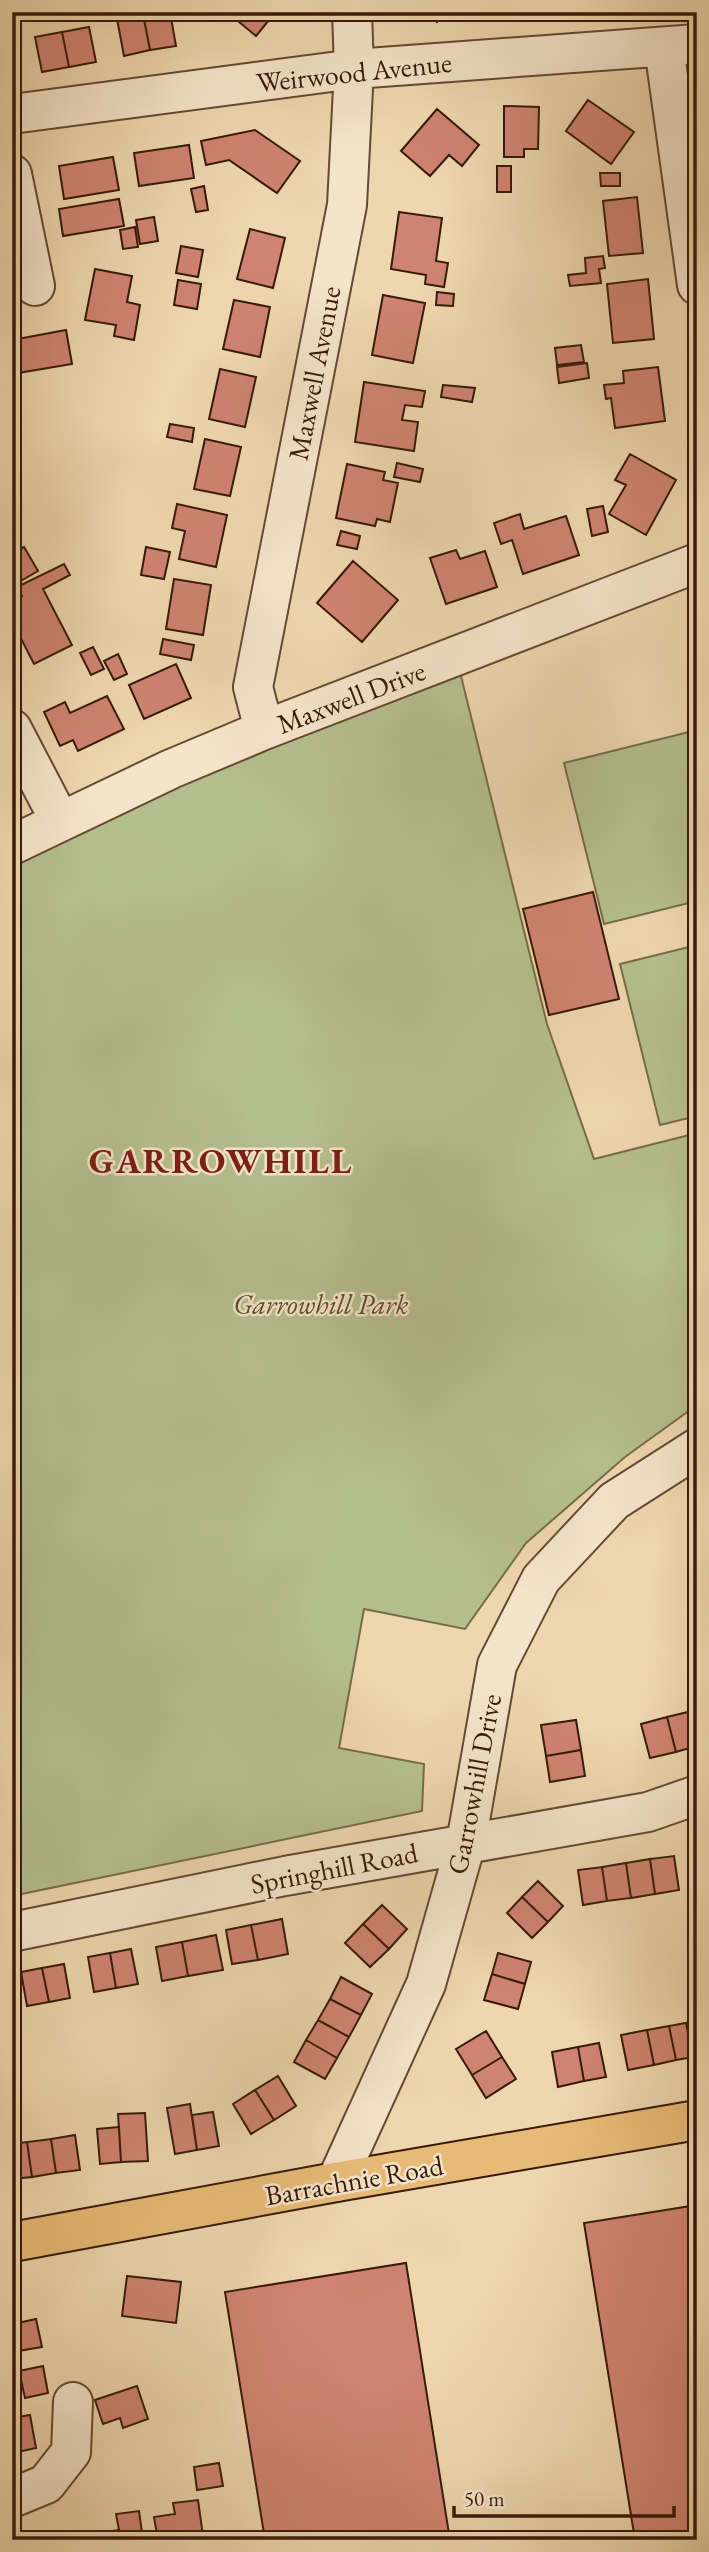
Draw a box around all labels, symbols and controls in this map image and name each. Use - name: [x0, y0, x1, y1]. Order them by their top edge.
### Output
- street label: Weirwood Avenue: [254, 44, 454, 100]
- street label: Maxwell Avenue: [279, 283, 349, 463]
- street label: Maxwell Drive: [272, 652, 430, 742]
- district label: GARROWHILL: [89, 1138, 353, 1183]
- park label: Garrowhill Park: [233, 1286, 409, 1322]
- street label: Garrowhill Drive: [439, 1691, 509, 1877]
- street label: Springhill Road: [247, 1834, 422, 1902]
- street label: Barrachnie Road: [262, 2146, 447, 2213]
- scale bar: [454, 2475, 674, 2519]
- text: 50 m: [464, 2485, 505, 2512]

